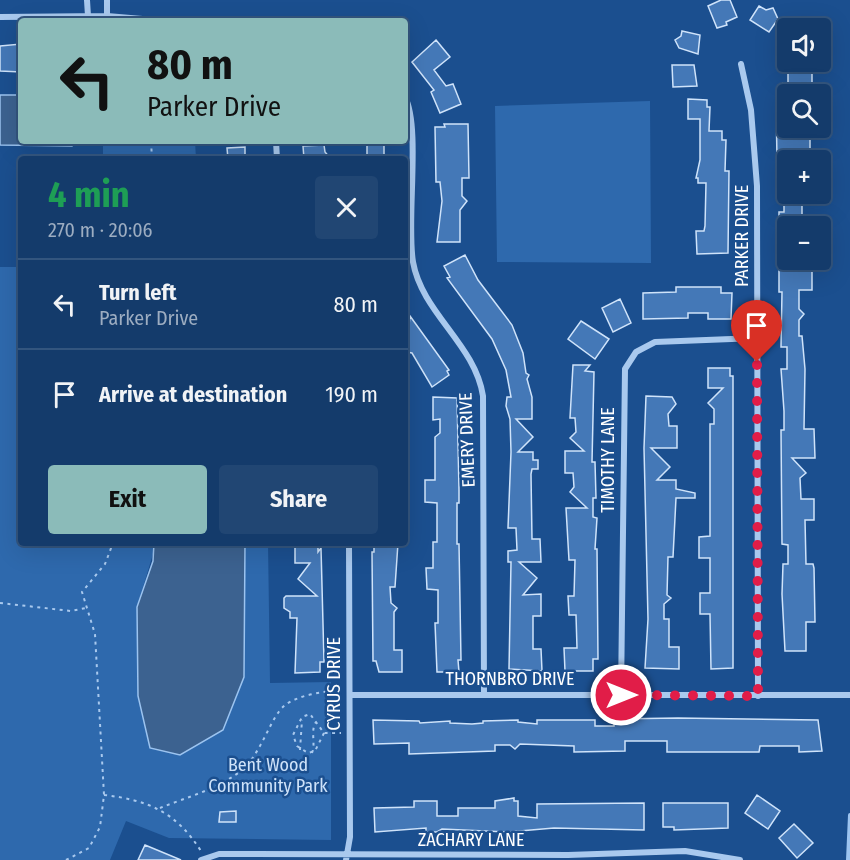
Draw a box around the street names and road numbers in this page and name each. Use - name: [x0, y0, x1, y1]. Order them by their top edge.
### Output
- street label: PARKER DRIVE: [731, 185, 753, 287]
- street label: EMERY DRIVE: [454, 392, 480, 488]
- street label: TIMOTHY LANE: [597, 407, 619, 513]
- street label: CYRUS DRIVE: [323, 637, 345, 731]
- street label: THORNBRO DRIVE: [446, 668, 574, 690]
- street label: ZACHARY LANE: [418, 829, 524, 851]

